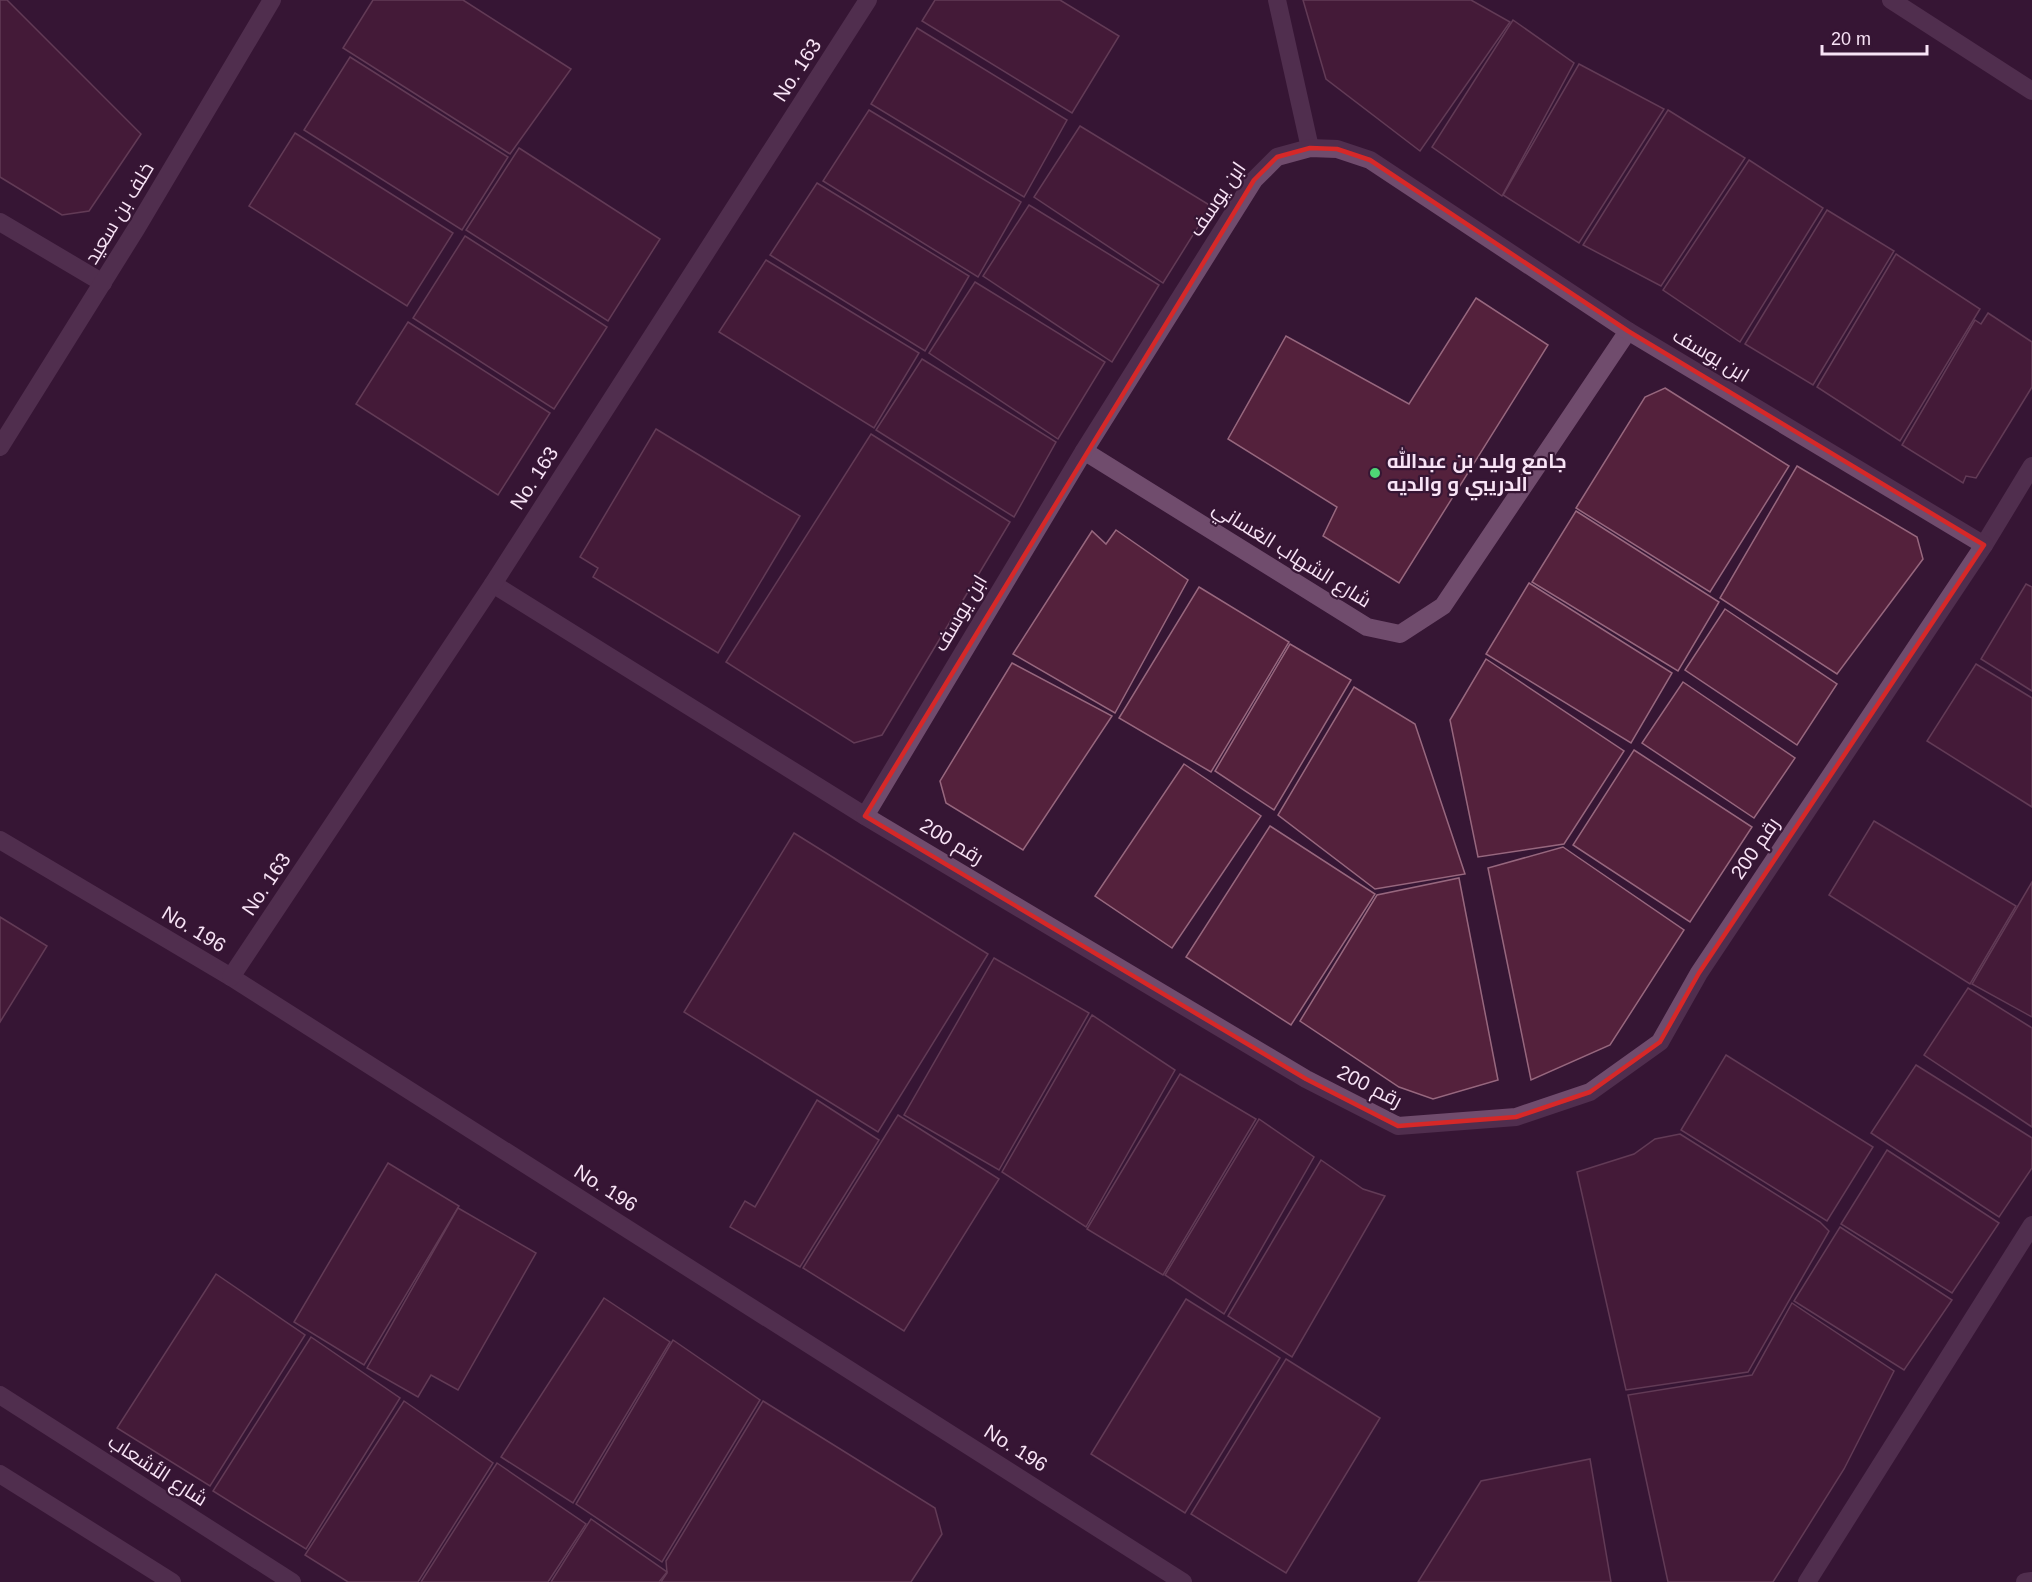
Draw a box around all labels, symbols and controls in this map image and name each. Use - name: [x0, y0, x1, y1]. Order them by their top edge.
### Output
- scale bar: [1822, 18, 1927, 56]
- text: 20 m: [1831, 29, 1871, 49]
- street label: No. 163: [769, 35, 825, 105]
- street label: خلف بن سعيد: [80, 158, 160, 269]
- street label: ابن يوسف: [1184, 158, 1251, 241]
- street label: ابن يوسف: [1668, 324, 1753, 388]
- street label: No. 163: [506, 443, 562, 513]
- place label: جامع وليد بن عبدالله الدريبي و والديه: [1387, 447, 1567, 501]
- marker: جامع وليد بن عبدالله الدريبي و والديه: [1368, 466, 1382, 480]
- street label: شارع الشهاب الغساني: [1206, 496, 1375, 616]
- street label: ابن يوسف: [929, 571, 993, 656]
- street label: رقم 200: [1726, 813, 1786, 885]
- street label: رقم 200: [915, 814, 987, 871]
- street label: No. 163: [237, 849, 295, 919]
- street label: No. 196: [158, 902, 230, 956]
- street label: رقم 200: [1333, 1060, 1406, 1114]
- street label: No. 196: [570, 1160, 642, 1216]
- street label: No. 196: [980, 1420, 1052, 1476]
- street label: شارع الأشعاب: [103, 1430, 212, 1513]

